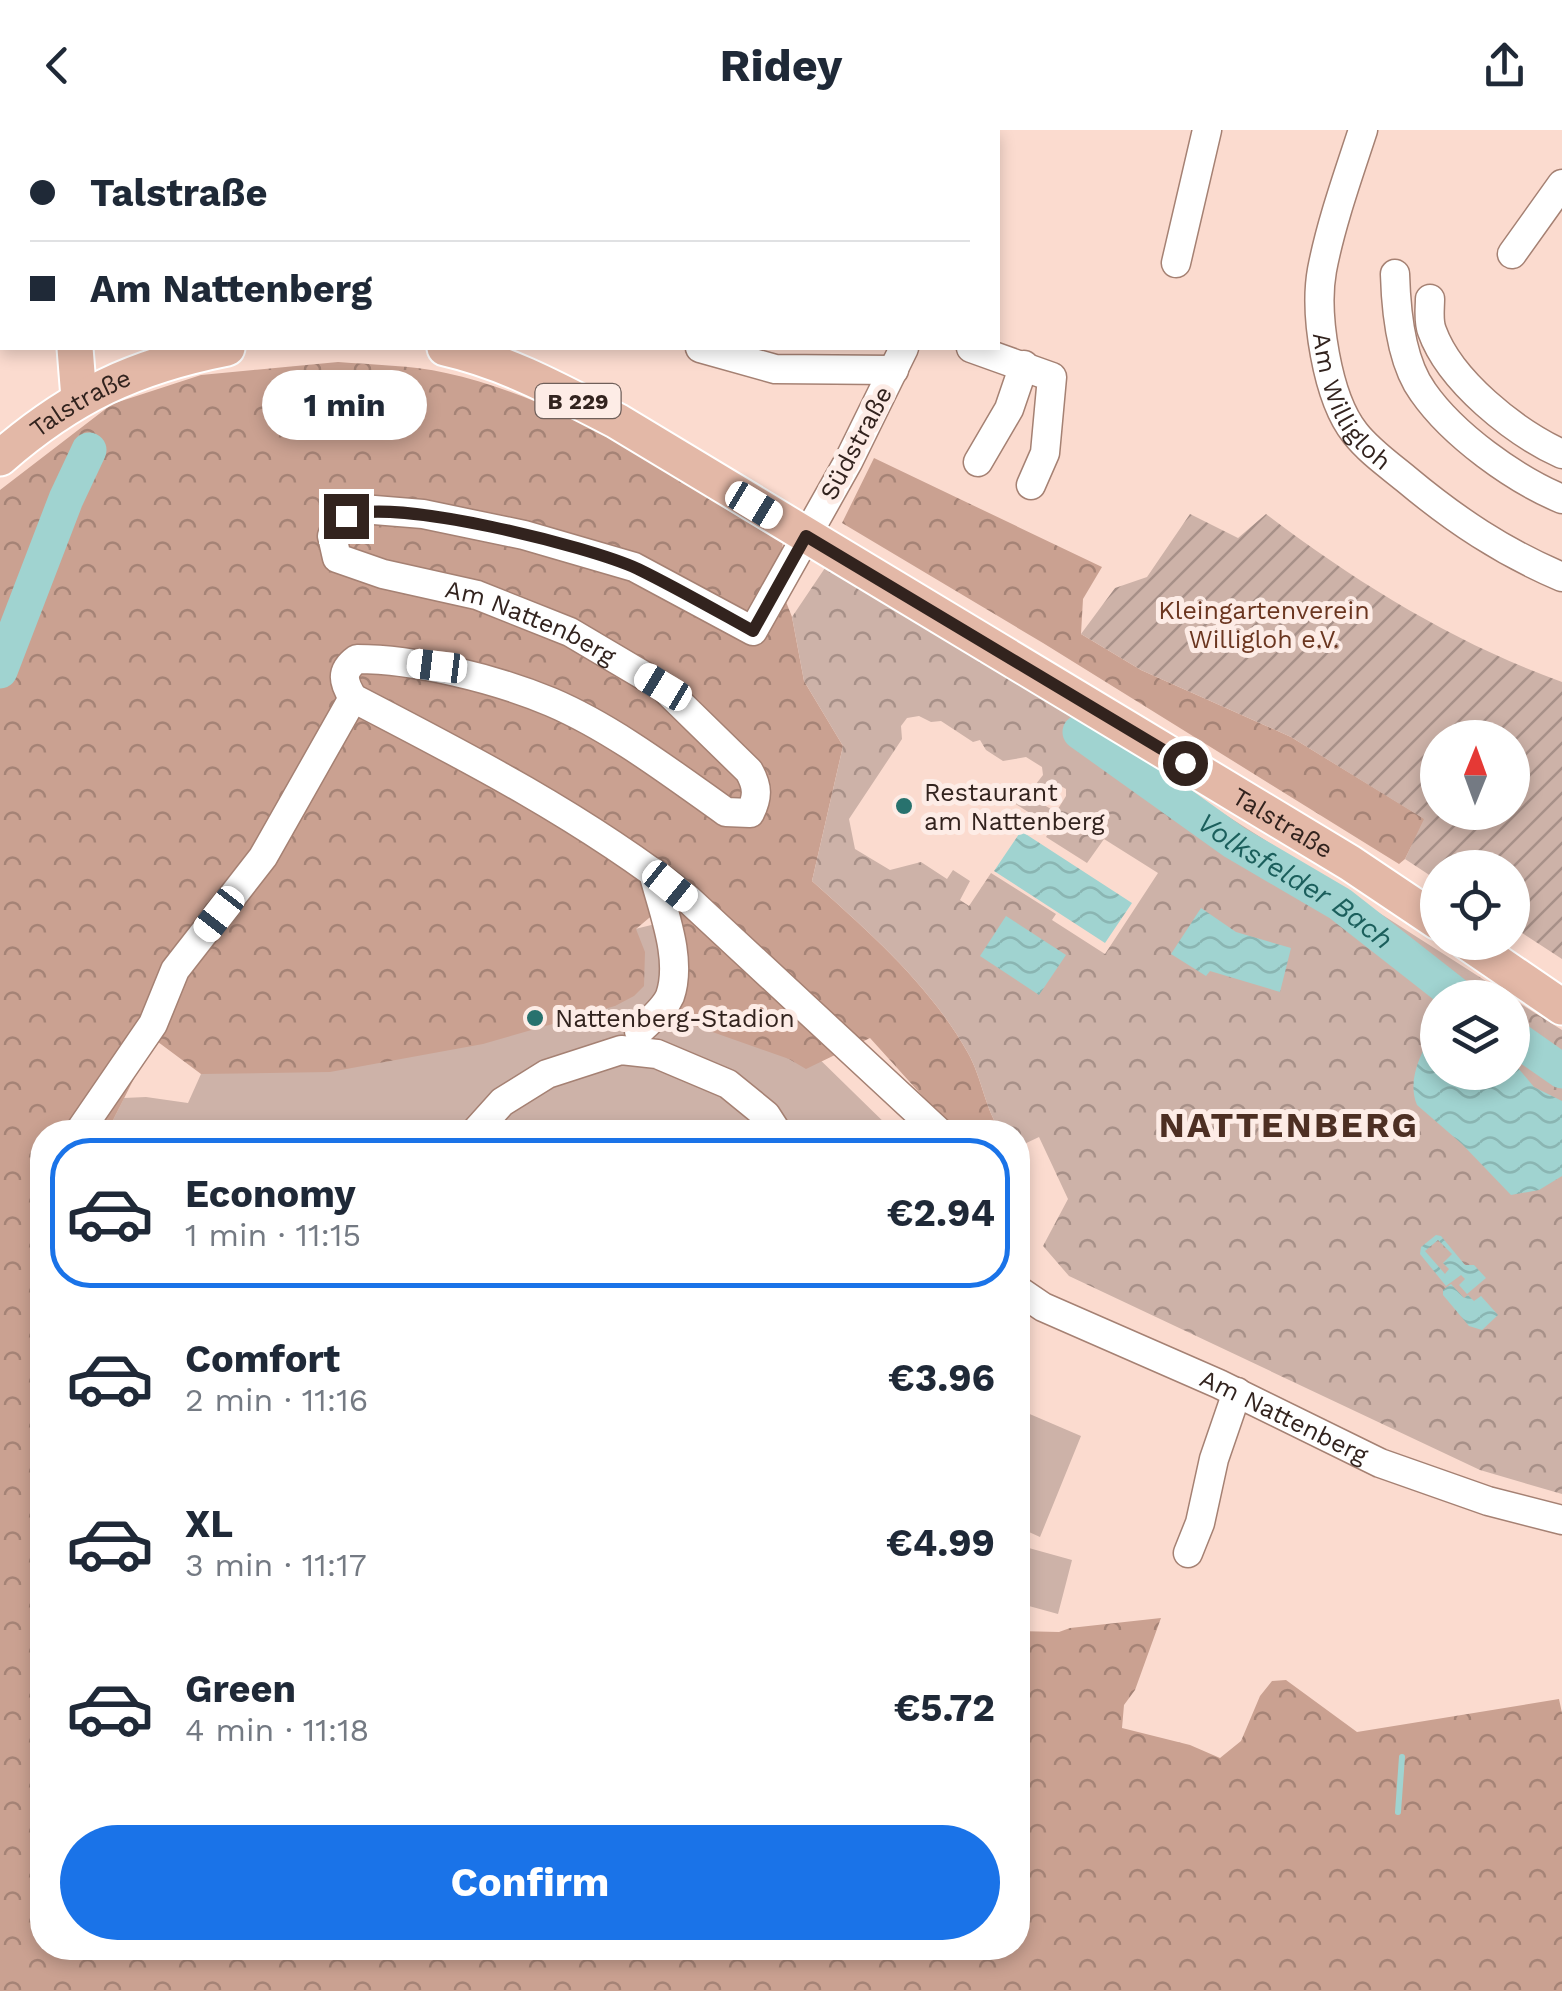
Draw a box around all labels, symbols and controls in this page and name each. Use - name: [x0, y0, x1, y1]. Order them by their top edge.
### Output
- icon: back: [30, 38, 85, 93]
- icon: share: [1477, 38, 1532, 93]
- text: Ridey: [720, 39, 842, 92]
- text: Talstraße: [90, 171, 267, 215]
- text: Am Nattenberg: [90, 267, 372, 311]
- street label: Am Willigloh: [1307, 331, 1397, 476]
- street label: Talstraße: [24, 363, 135, 443]
- callout: 1 min: [264, 371, 428, 441]
- street label: Südstraße: [814, 381, 898, 505]
- road number: B 229: [536, 384, 620, 418]
- text: 1 min: [303, 386, 386, 424]
- car: [721, 477, 787, 533]
- route end: [324, 494, 369, 539]
- street label: Am Nattenberg: [443, 574, 622, 671]
- park label: Kleingartenverein Willigloh e.V.: [1158, 596, 1370, 654]
- car: [405, 647, 469, 685]
- car: [630, 659, 696, 715]
- north arrow: [1420, 720, 1530, 830]
- map controls: [1420, 720, 1530, 1090]
- route start: [1163, 741, 1208, 786]
- place label: Restaurant am Nattenberg: [924, 778, 1105, 836]
- street label: Talstraße: [1227, 781, 1338, 864]
- marker: Restaurant am Nattenberg: [893, 795, 915, 817]
- water label: Volksfelder Bach: [1192, 805, 1400, 956]
- button: locate: [1420, 850, 1530, 960]
- car: [637, 855, 703, 917]
- car: [189, 881, 249, 947]
- button: layers: [1420, 980, 1530, 1090]
- place label: Nattenberg-Stadion: [555, 1004, 795, 1033]
- marker: Nattenberg-Stadion: [524, 1007, 546, 1029]
- district label: NATTENBERG: [1159, 1104, 1419, 1146]
- icon: car: [65, 1168, 155, 1258]
- text: Economy: [185, 1172, 356, 1216]
- text: €2.94: [887, 1191, 995, 1235]
- text: 1 min · 11:15: [185, 1216, 361, 1254]
- icon: car: [65, 1333, 155, 1423]
- text: Comfort: [185, 1337, 340, 1381]
- text: €3.96: [888, 1356, 995, 1400]
- street label: Am Nattenberg: [1196, 1363, 1373, 1470]
- text: 2 min · 11:16: [185, 1381, 368, 1419]
- icon: car: [65, 1498, 155, 1588]
- text: XL: [185, 1502, 233, 1546]
- text: €4.99: [886, 1521, 995, 1565]
- text: 3 min · 11:17: [185, 1546, 367, 1584]
- icon: car: [65, 1663, 155, 1753]
- text: Green: [185, 1667, 296, 1711]
- text: €5.72: [894, 1686, 995, 1730]
- text: 4 min · 11:18: [185, 1711, 369, 1749]
- button: Confirm: [60, 1825, 1000, 1940]

